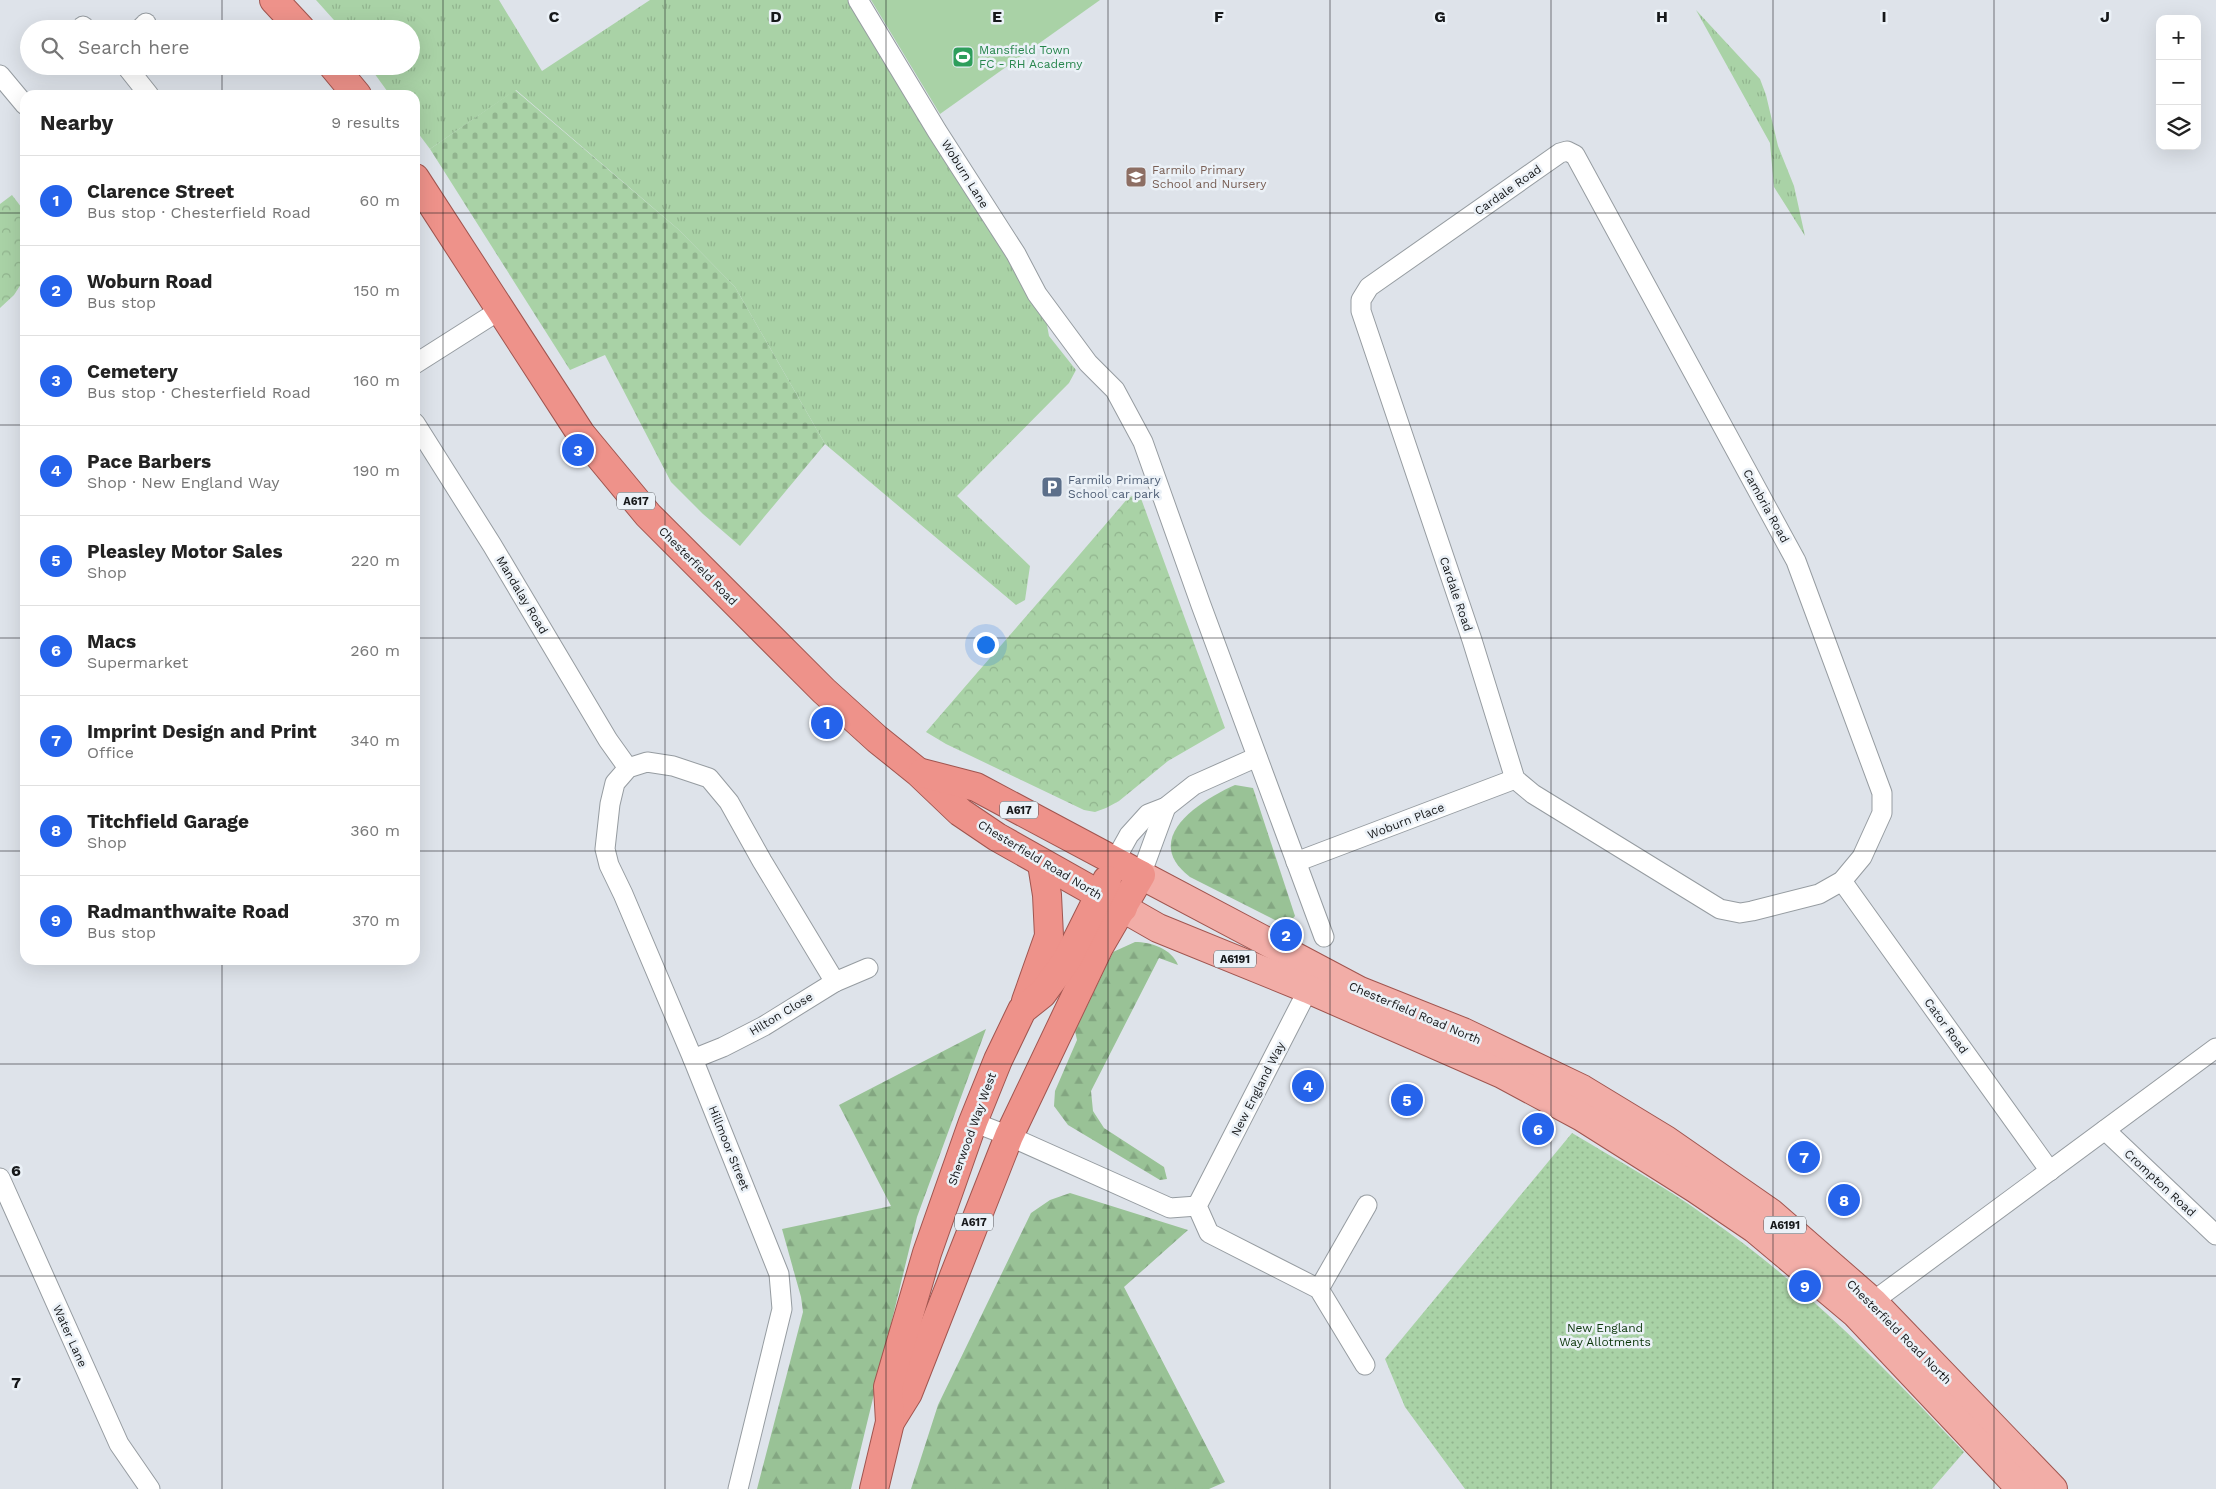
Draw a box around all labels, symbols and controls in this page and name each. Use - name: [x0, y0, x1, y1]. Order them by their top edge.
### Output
- text: C: [549, 7, 560, 26]
- text: D: [770, 7, 782, 26]
- text: E: [992, 7, 1002, 26]
- text: F: [1214, 7, 1224, 26]
- text: G: [1434, 7, 1446, 26]
- text: H: [1656, 7, 1668, 26]
- text: I: [1881, 7, 1887, 26]
- text: J: [2100, 7, 2110, 26]
- map controls: [2156, 15, 2201, 150]
- button: +: [2156, 15, 2201, 60]
- search box: [20, 20, 420, 75]
- icon: search: [38, 34, 66, 62]
- text: Search here: [78, 36, 189, 59]
- place label: Mansfield Town FC - RH Academy: [979, 43, 1083, 71]
- sports icon: Mansfield Town FC - RH Academy: [951, 45, 975, 69]
- button: −: [2156, 60, 2201, 105]
- button: layers: [2156, 105, 2201, 150]
- text: Nearby: [40, 110, 113, 135]
- text: 9 results: [331, 113, 400, 132]
- street label: Woburn Lane: [938, 137, 992, 211]
- street label: Cardale Road: [1472, 162, 1544, 218]
- place label: Farmilo Primary School and Nursery: [1152, 163, 1267, 191]
- school or university icon: Farmilo Primary School and Nursery: [1124, 165, 1148, 189]
- text: Clarence Street: [87, 180, 234, 203]
- text: 1: [53, 191, 59, 210]
- text: 60 m: [360, 191, 400, 210]
- text: Bus stop · Chesterfield Road: [87, 203, 311, 222]
- text: Woburn Road: [87, 270, 212, 293]
- text: 2: [51, 281, 61, 300]
- text: 150 m: [354, 281, 400, 300]
- text: Bus stop: [87, 293, 156, 312]
- text: Cemetery: [87, 360, 178, 383]
- text: 3: [51, 371, 61, 390]
- text: 160 m: [353, 371, 400, 390]
- text: Bus stop · Chesterfield Road: [87, 383, 311, 402]
- pin: 3: [562, 431, 594, 469]
- text: Pace Barbers: [87, 450, 211, 473]
- text: 4: [51, 461, 61, 480]
- text: 190 m: [353, 461, 400, 480]
- street label: Cambria Road: [1740, 467, 1792, 545]
- text: Shop · New England Way: [87, 473, 280, 492]
- place label: Farmilo Primary School car park: [1068, 473, 1162, 501]
- parking icon: Farmilo Primary School car park: [1040, 475, 1064, 499]
- road number: A617: [617, 492, 655, 510]
- street label: Chesterfield Road: [656, 524, 740, 608]
- text: Pleasley Motor Sales: [87, 540, 283, 563]
- text: 5: [51, 551, 61, 570]
- text: 220 m: [351, 551, 400, 570]
- street label: Mandalay Road: [493, 554, 551, 636]
- street label: Cardale Road: [1437, 555, 1475, 633]
- text: Shop: [87, 563, 127, 582]
- text: Macs: [87, 630, 136, 653]
- your location: [973, 632, 999, 658]
- text: 6: [51, 641, 61, 660]
- text: 260 m: [350, 641, 400, 660]
- text: Supermarket: [87, 653, 188, 672]
- pin: 1: [811, 704, 843, 742]
- text: Imprint Design and Print: [87, 720, 317, 743]
- text: 7: [51, 731, 61, 750]
- text: 340 m: [350, 731, 400, 750]
- text: Office: [87, 743, 134, 762]
- street label: Woburn Place: [1366, 800, 1446, 842]
- road number: A617: [1000, 802, 1038, 818]
- text: Titchfield Garage: [87, 810, 249, 833]
- street label: Chesterfield Road North: [975, 817, 1105, 903]
- text: 8: [51, 821, 61, 840]
- text: 360 m: [350, 821, 400, 840]
- text: Shop: [87, 833, 127, 852]
- text: Radmanthwaite Road: [87, 900, 289, 923]
- text: 9: [51, 911, 61, 930]
- text: 370 m: [352, 911, 400, 930]
- pin: 2: [1270, 916, 1302, 954]
- text: Bus stop: [87, 923, 156, 942]
- road number: A6191: [1214, 951, 1256, 968]
- street label: Chesterfield Road North: [1347, 979, 1483, 1047]
- street label: Hilton Close: [747, 990, 815, 1038]
- street label: Cator Road: [1921, 996, 1971, 1056]
- street label: New England Way: [1228, 1039, 1288, 1138]
- pin: 4: [1292, 1067, 1324, 1105]
- street label: Sherwood Way West: [945, 1071, 999, 1187]
- pin: 5: [1391, 1081, 1423, 1119]
- street label: Hillmoor Street: [706, 1104, 752, 1192]
- pin: 6: [1522, 1110, 1554, 1148]
- pin: 7: [1788, 1138, 1820, 1176]
- street label: Crompton Road: [2122, 1146, 2198, 1220]
- text: 6: [11, 1161, 21, 1180]
- pin: 8: [1828, 1181, 1860, 1219]
- road number: A617: [955, 1214, 993, 1230]
- road number: A6191: [1764, 1216, 1806, 1234]
- pin: 9: [1789, 1267, 1821, 1305]
- street label: Chesterfield Road North: [1844, 1277, 1954, 1387]
- street label: Water Lane: [50, 1303, 90, 1369]
- park label: New England Way Allotments: [1559, 1321, 1651, 1349]
- text: 7: [11, 1373, 21, 1392]

